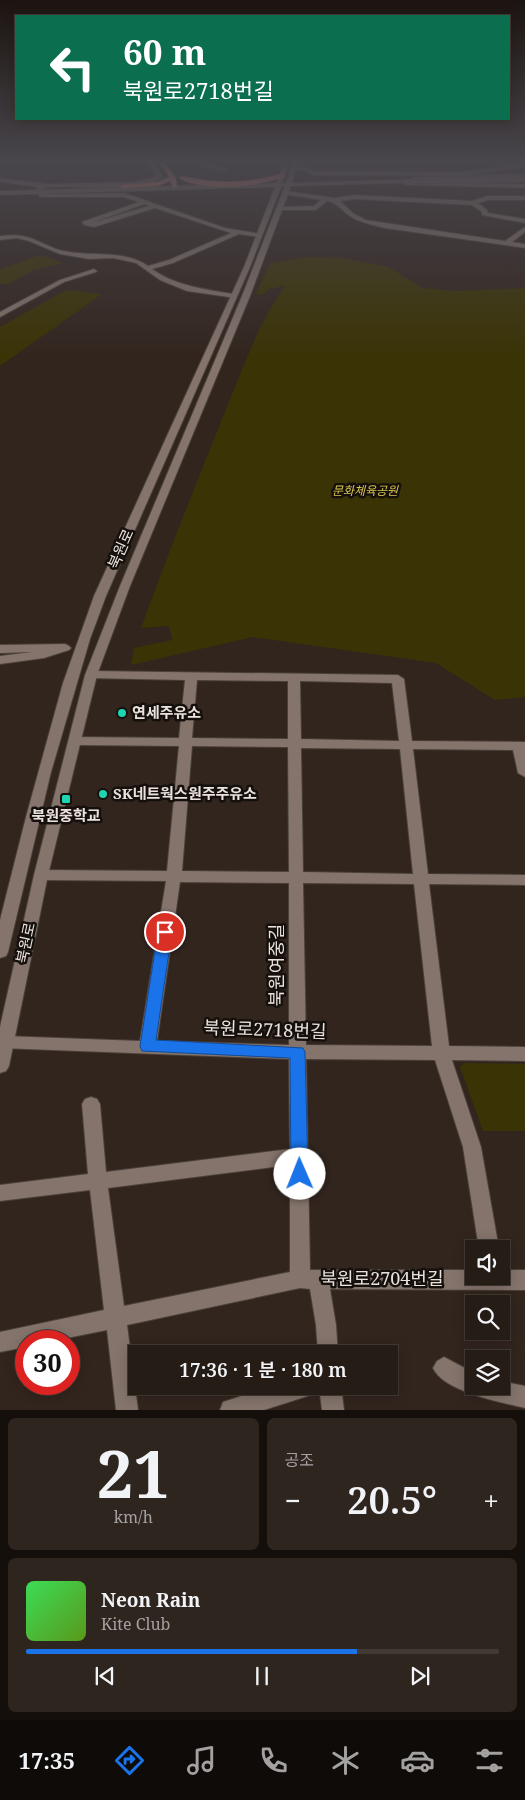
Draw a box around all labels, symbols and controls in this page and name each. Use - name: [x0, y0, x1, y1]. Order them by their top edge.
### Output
- text: 60 m: [123, 28, 206, 75]
- icon: left: [40, 35, 105, 100]
- text: 북원로2718번길: [123, 75, 273, 105]
- park label: 문화체육공원: [332, 482, 399, 499]
- street label: 북원로: [103, 526, 138, 572]
- place label: 연세주유소: [132, 702, 201, 722]
- marker: 연세주유소: [116, 707, 128, 719]
- place label: SK네트웍스원주주유소: [113, 783, 257, 803]
- marker: SK네트웍스원주주유소: [97, 788, 109, 800]
- marker: 북원중학교: [60, 793, 72, 805]
- place label: 북원중학교: [31, 805, 101, 825]
- pin: [144, 911, 186, 953]
- icon: arrive: [151, 918, 179, 946]
- street label: 북원로: [11, 920, 39, 965]
- street label: 북원여중길: [264, 924, 288, 1006]
- street label: 북원로2718번길: [203, 1015, 327, 1043]
- position arrow: [273, 1147, 325, 1199]
- map controls: [465, 1240, 510, 1395]
- button: sound: [465, 1240, 510, 1285]
- street label: 북원로2704번길: [320, 1266, 444, 1290]
- button: search: [465, 1295, 510, 1340]
- speed limit sign: 30: [15, 1330, 80, 1395]
- button: layers: [465, 1350, 510, 1395]
- text: 17:36 · 1 분 · 180 m: [179, 1357, 347, 1383]
- text: 21: [97, 1429, 170, 1517]
- text: 공조: [285, 1449, 314, 1471]
- text: 20.5°: [347, 1473, 437, 1525]
- text: −: [285, 1481, 301, 1519]
- text: +: [483, 1481, 499, 1519]
- text: km/h: [114, 1506, 153, 1528]
- text: Neon Rain: [101, 1587, 200, 1613]
- text: Kite Club: [101, 1613, 170, 1635]
- icon: previous: [91, 1662, 119, 1690]
- icon: pause: [248, 1662, 276, 1690]
- icon: next: [406, 1662, 434, 1690]
- icon: directions: [112, 1743, 147, 1778]
- icon: music: [184, 1743, 219, 1778]
- icon: phone: [256, 1743, 291, 1778]
- icon: climate: [328, 1743, 363, 1778]
- icon: car: [400, 1743, 435, 1778]
- icon: filters: [472, 1743, 507, 1778]
- text: 17:35: [18, 1745, 75, 1775]

